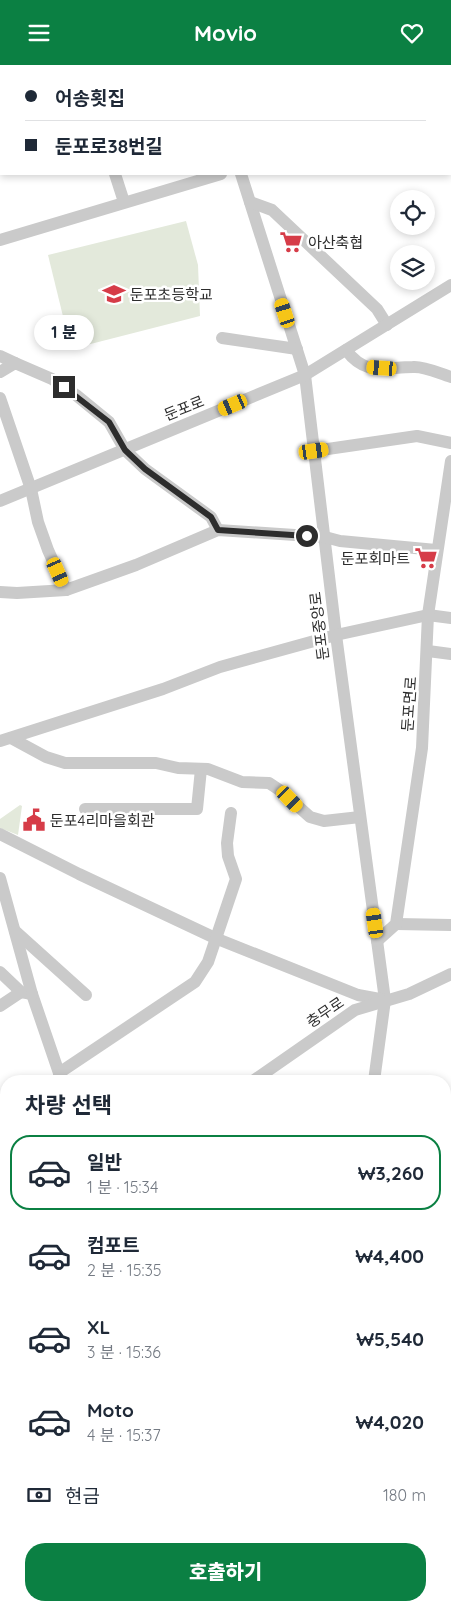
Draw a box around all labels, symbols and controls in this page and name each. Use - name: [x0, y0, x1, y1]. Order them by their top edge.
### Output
- icon: menu: [25, 19, 53, 47]
- text: Movio: [194, 19, 257, 47]
- icon: heart: [398, 19, 426, 47]
- text: 어송횟집: [55, 86, 125, 110]
- text: 둔포로38번길: [55, 134, 163, 158]
- map controls: [390, 190, 435, 290]
- button: locate: [390, 190, 435, 235]
- supermarket icon: 아산축협: [278, 229, 304, 255]
- place label: 아산축협: [308, 233, 363, 252]
- button: layers: [390, 245, 435, 290]
- school or university icon: 둔포초등학교: [101, 281, 127, 307]
- place label: 둔포초등학교: [130, 285, 213, 304]
- car: [273, 296, 296, 330]
- callout: 1 분: [34, 315, 94, 349]
- text: 1 분: [51, 322, 77, 342]
- car: [366, 359, 397, 377]
- route end: [53, 376, 75, 398]
- street label: 둔포로: [161, 391, 207, 425]
- car: [216, 392, 249, 418]
- car: [298, 441, 329, 461]
- route start: [296, 525, 318, 547]
- supermarket icon: 둔포회마트: [413, 545, 439, 571]
- place label: 둔포회마트: [341, 549, 410, 568]
- car: [45, 555, 70, 589]
- street label: 둔포중앙로: [305, 591, 333, 661]
- street label: 둔포면로: [398, 676, 420, 732]
- car: [274, 783, 305, 815]
- public building icon: 둔포4리마을회관: [21, 807, 47, 833]
- place label: 둔포4리마을회관: [50, 811, 155, 830]
- car: [365, 907, 384, 939]
- street label: 충무로: [303, 993, 347, 1031]
- text: 차량 선택: [25, 1091, 112, 1119]
- icon: car: [27, 1150, 72, 1195]
- text: 일반: [87, 1150, 122, 1174]
- text: ₩3,260: [358, 1161, 424, 1185]
- text: 1 분 · 15:34: [87, 1177, 158, 1197]
- icon: car: [27, 1233, 72, 1278]
- text: 컴포트: [87, 1233, 139, 1257]
- text: ₩4,400: [355, 1244, 424, 1268]
- text: 2 분 · 15:35: [87, 1260, 162, 1280]
- text: XL: [87, 1315, 110, 1339]
- icon: car: [27, 1316, 72, 1361]
- text: ₩5,540: [356, 1327, 424, 1351]
- text: 3 분 · 15:36: [87, 1342, 161, 1362]
- text: Moto: [87, 1398, 134, 1422]
- icon: car: [27, 1399, 72, 1444]
- text: ₩4,020: [356, 1410, 424, 1434]
- text: 4 분 · 15:37: [87, 1425, 161, 1445]
- icon: cash: [25, 1481, 53, 1509]
- text: 현금: [65, 1484, 100, 1508]
- text: 180 m: [383, 1485, 426, 1505]
- button: 호출하기: [25, 1543, 426, 1601]

